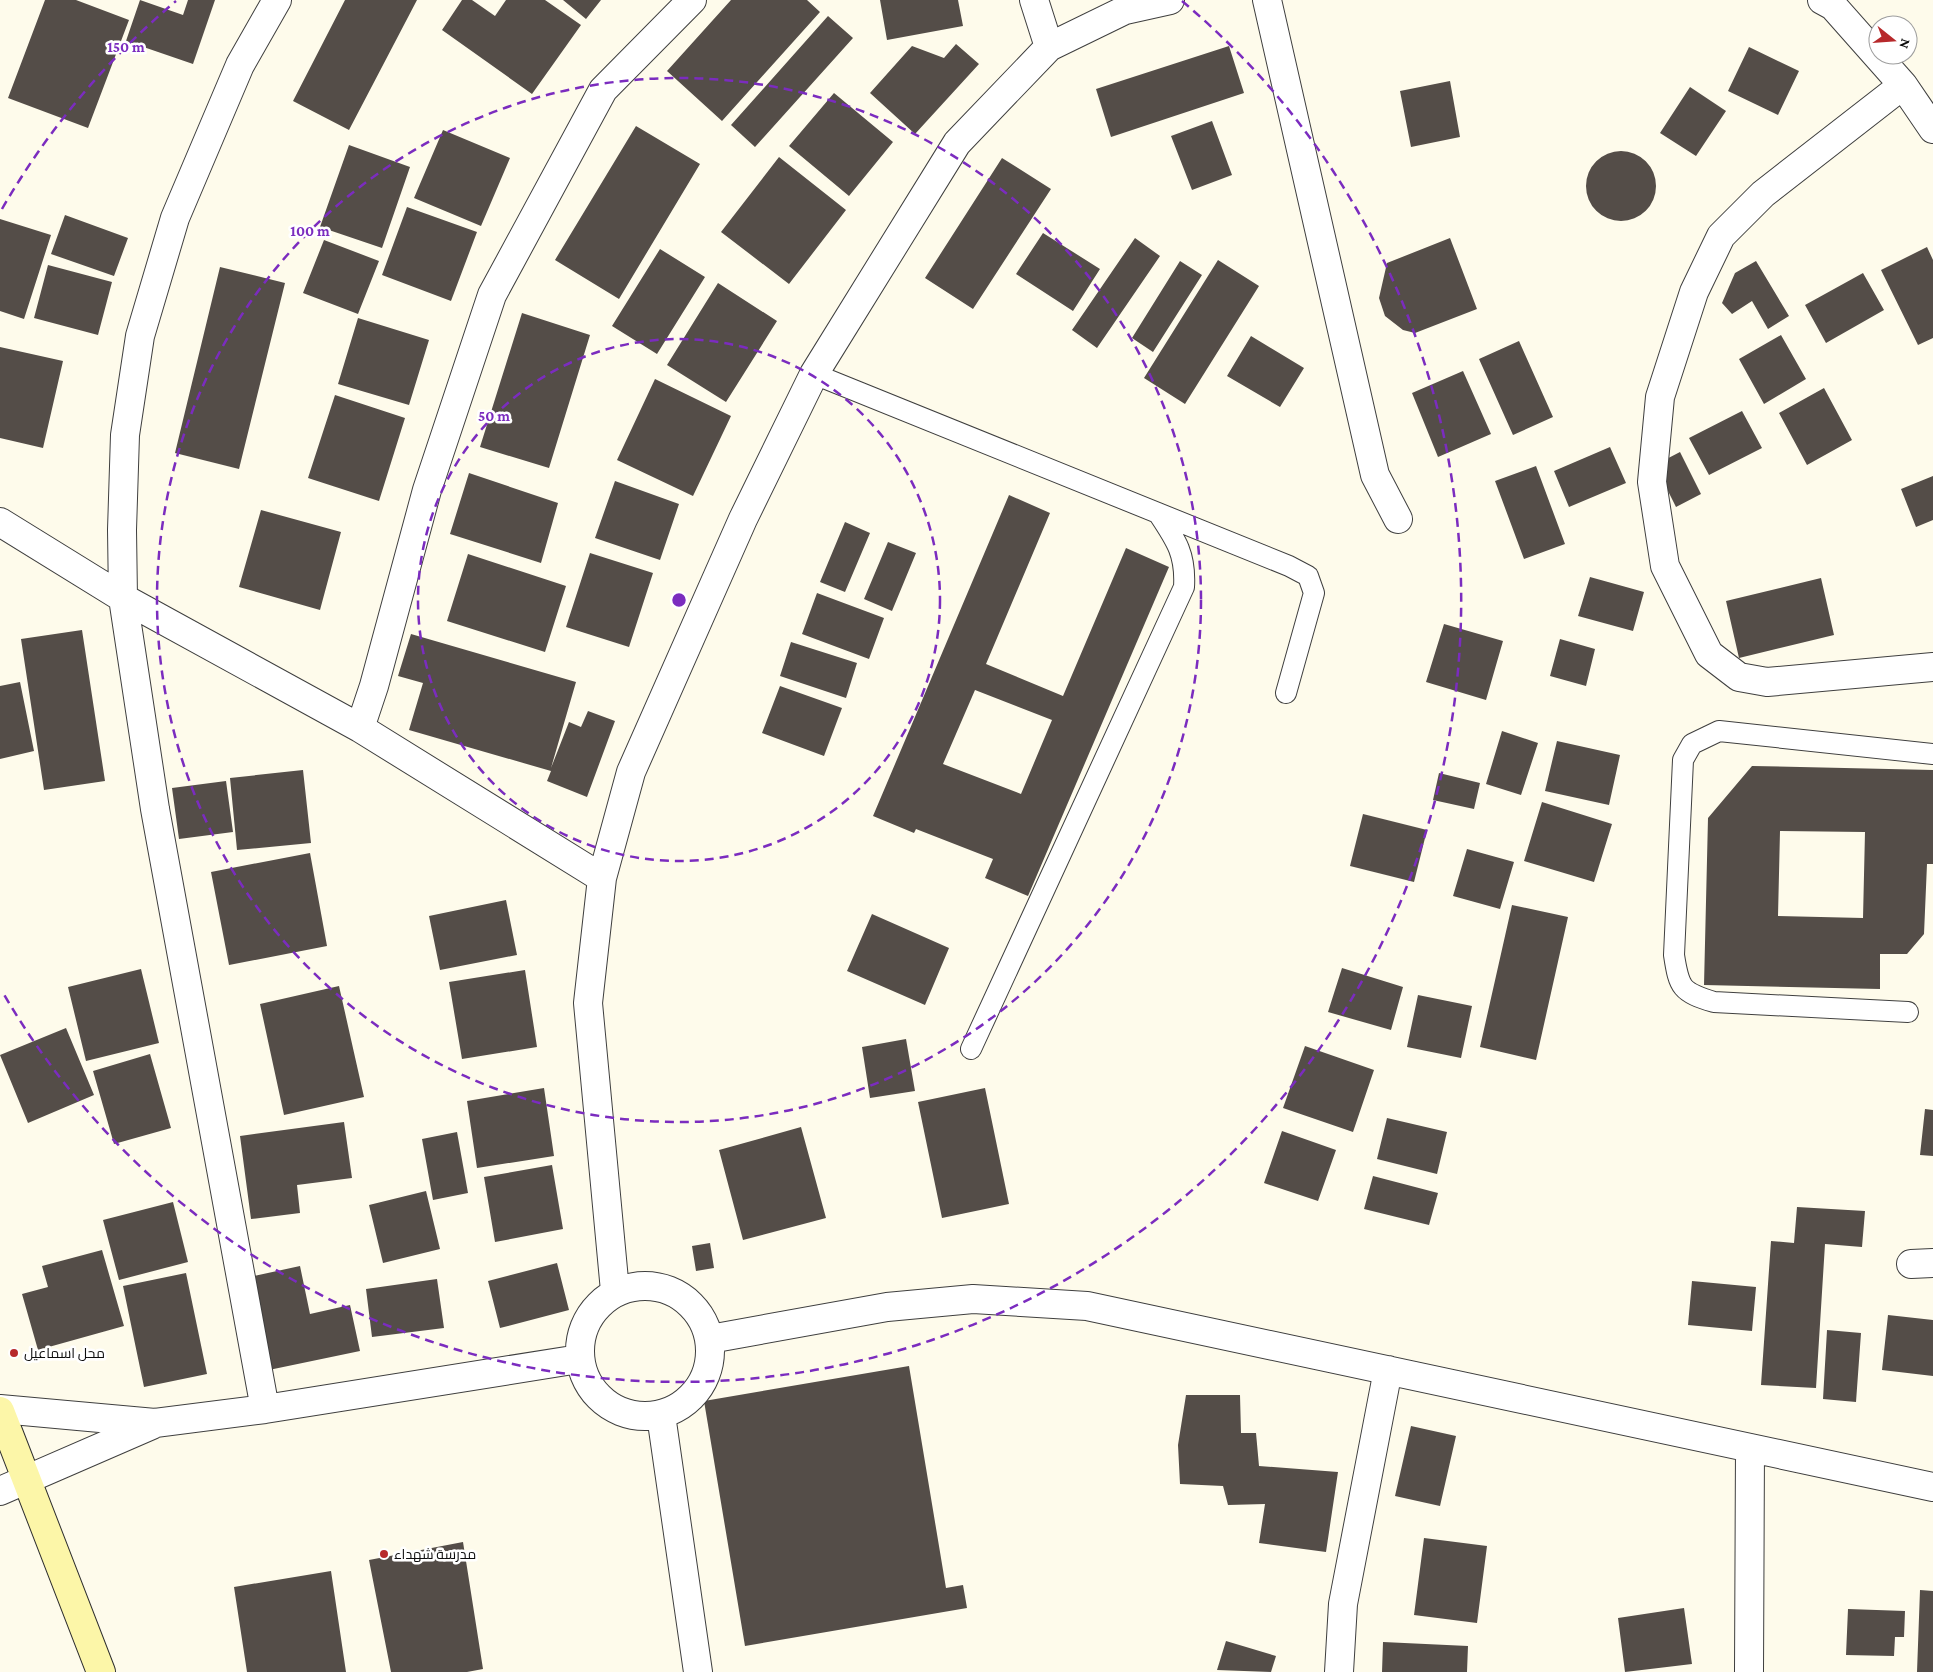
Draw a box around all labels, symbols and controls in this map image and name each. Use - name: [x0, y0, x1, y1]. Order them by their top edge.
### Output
- north arrow: [1868, 15, 1918, 65]
- text: N: [1896, 37, 1914, 51]
- text: 150 m: [107, 39, 145, 55]
- text: 100 m: [290, 223, 330, 239]
- text: 50 m: [478, 408, 510, 424]
- centre of rings: [670, 591, 688, 609]
- place label: محل اسماعيل: [24, 1345, 105, 1361]
- marker: محل اسماعيل: [8, 1347, 20, 1359]
- place label: مدرسة شهداء: [394, 1546, 476, 1562]
- marker: مدرسة شهداء: [378, 1548, 390, 1560]

